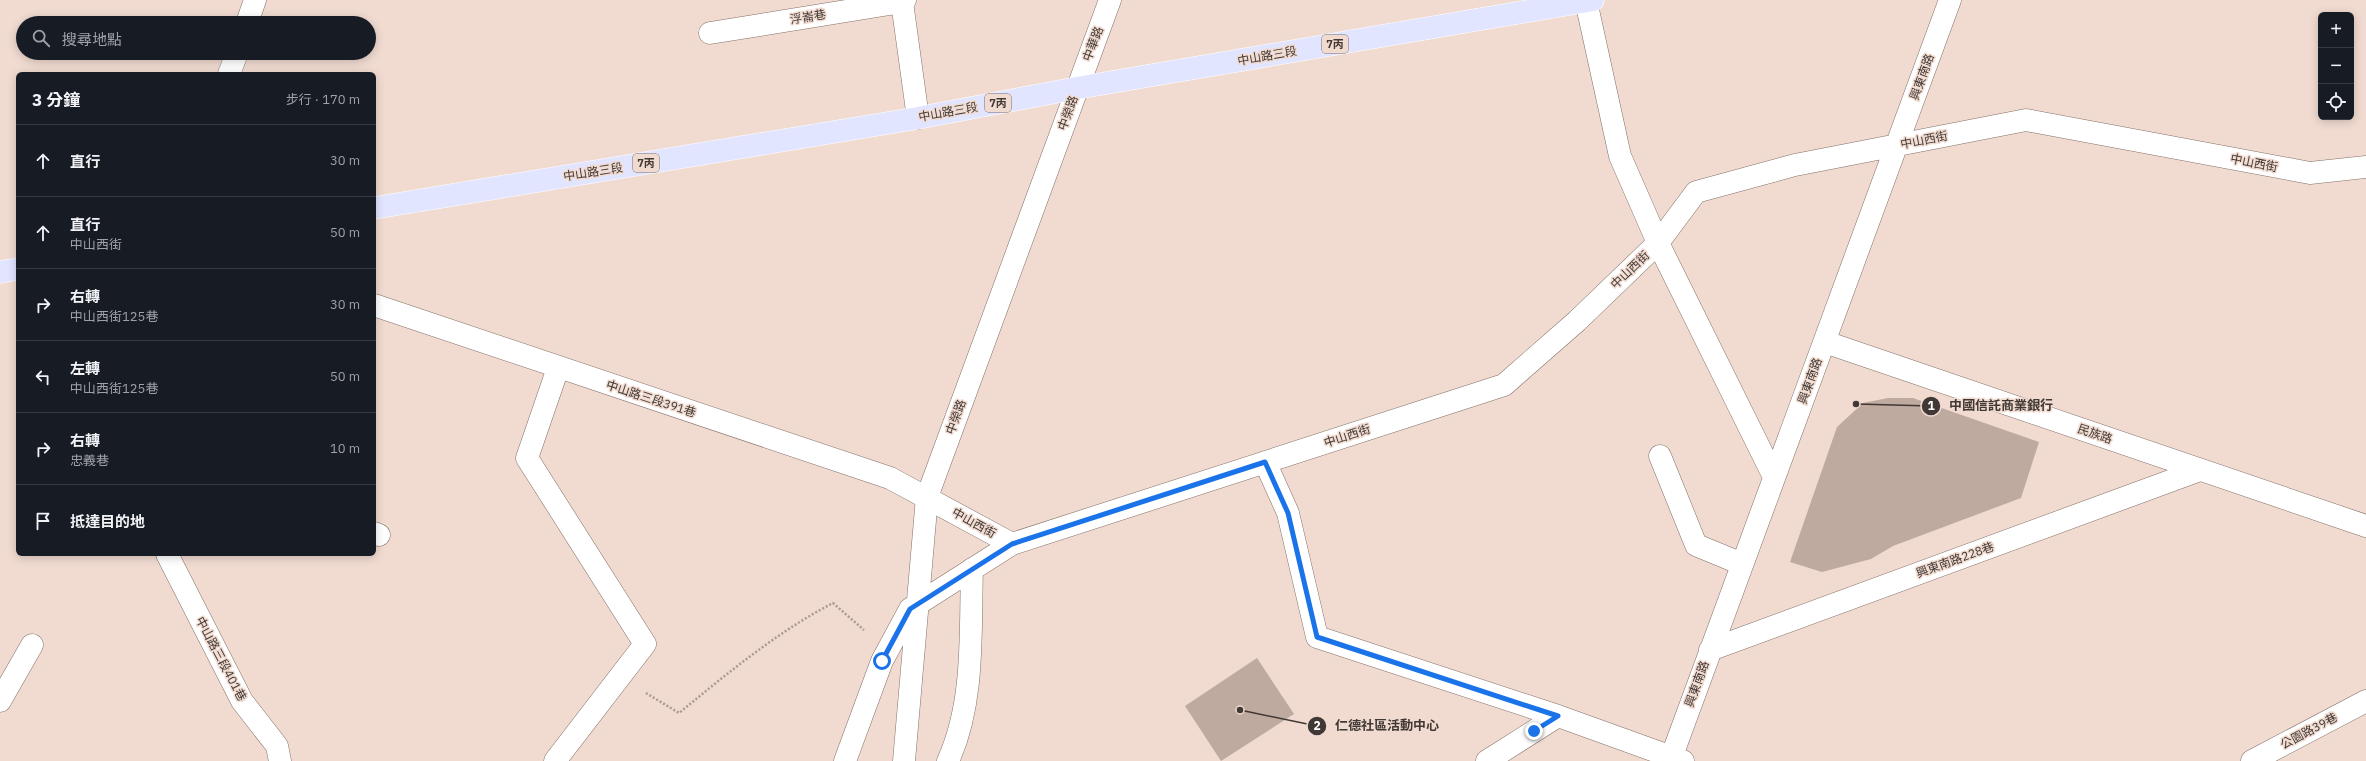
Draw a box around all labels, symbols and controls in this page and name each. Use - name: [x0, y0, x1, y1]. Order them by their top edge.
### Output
- street label: 浮崙巷: [789, 6, 827, 27]
- map controls: [2318, 12, 2354, 120]
- button: +: [2318, 12, 2354, 48]
- search box: [16, 16, 376, 60]
- street label: 中華路: [1079, 24, 1106, 63]
- icon: search: [30, 27, 52, 49]
- text: 搜尋地點: [62, 30, 122, 49]
- road number: 7丙: [1322, 35, 1348, 53]
- street label: 中山路三段: [1236, 43, 1298, 68]
- button: −: [2318, 48, 2354, 84]
- street label: 興東南路: [1906, 52, 1937, 102]
- button: locate: [2318, 84, 2354, 120]
- text: 3 分鐘: [32, 89, 80, 111]
- text: 步行 · 170 m: [286, 91, 360, 108]
- street label: 中榮路: [1054, 93, 1081, 132]
- road number: 7丙: [985, 94, 1011, 112]
- street label: 中山路三段: [917, 99, 979, 124]
- street label: 中山西街: [1899, 128, 1949, 151]
- icon: ahead: [32, 150, 54, 172]
- street label: 中山西街: [2229, 151, 2279, 174]
- text: 直行: [70, 152, 100, 171]
- text: 30 m: [330, 152, 360, 169]
- road number: 7丙: [633, 154, 659, 172]
- street label: 中山路三段: [562, 159, 624, 184]
- text: 直行: [70, 215, 100, 234]
- icon: ahead: [32, 222, 54, 244]
- text: 50 m: [330, 224, 360, 241]
- text: 中山西街: [70, 236, 122, 253]
- street label: 中山西街: [1607, 248, 1652, 292]
- text: 右轉: [70, 287, 100, 306]
- icon: right: [32, 294, 54, 316]
- text: 30 m: [330, 296, 360, 313]
- text: 中山西街125巷: [70, 308, 158, 325]
- street label: 興東南路: [1794, 356, 1825, 406]
- text: 左轉: [70, 359, 100, 378]
- icon: left: [32, 366, 54, 388]
- text: 50 m: [330, 368, 360, 385]
- street label: 中山路三段391巷: [604, 377, 698, 420]
- text: 中山西街125巷: [70, 380, 158, 397]
- callout: 中國信託商業銀行: [1921, 393, 2061, 418]
- street label: 中榮路: [942, 397, 969, 436]
- text: 中國信託商業銀行: [1949, 397, 2053, 414]
- text: 1: [1927, 398, 1935, 413]
- street label: 中山西街: [1322, 421, 1372, 450]
- street label: 民族路: [2076, 421, 2115, 446]
- text: 右轉: [70, 431, 100, 450]
- icon: right: [32, 438, 54, 460]
- text: 10 m: [330, 440, 360, 457]
- text: 忠義巷: [70, 452, 109, 469]
- street label: 中山西街: [950, 504, 999, 541]
- icon: arrive: [32, 510, 54, 532]
- text: 抵達目的地: [70, 512, 145, 531]
- street label: 興東南路228巷: [1914, 539, 1996, 581]
- street label: 中山路三段401巷: [193, 614, 250, 704]
- route start: [873, 652, 891, 670]
- street label: 興東南路: [1681, 659, 1712, 709]
- street label: 公園路39巷: [2278, 709, 2340, 752]
- callout: 仁德社區活動中心: [1307, 713, 1447, 738]
- text: 仁德社區活動中心: [1335, 717, 1439, 734]
- text: 2: [1313, 718, 1321, 733]
- route end: [1525, 722, 1543, 740]

